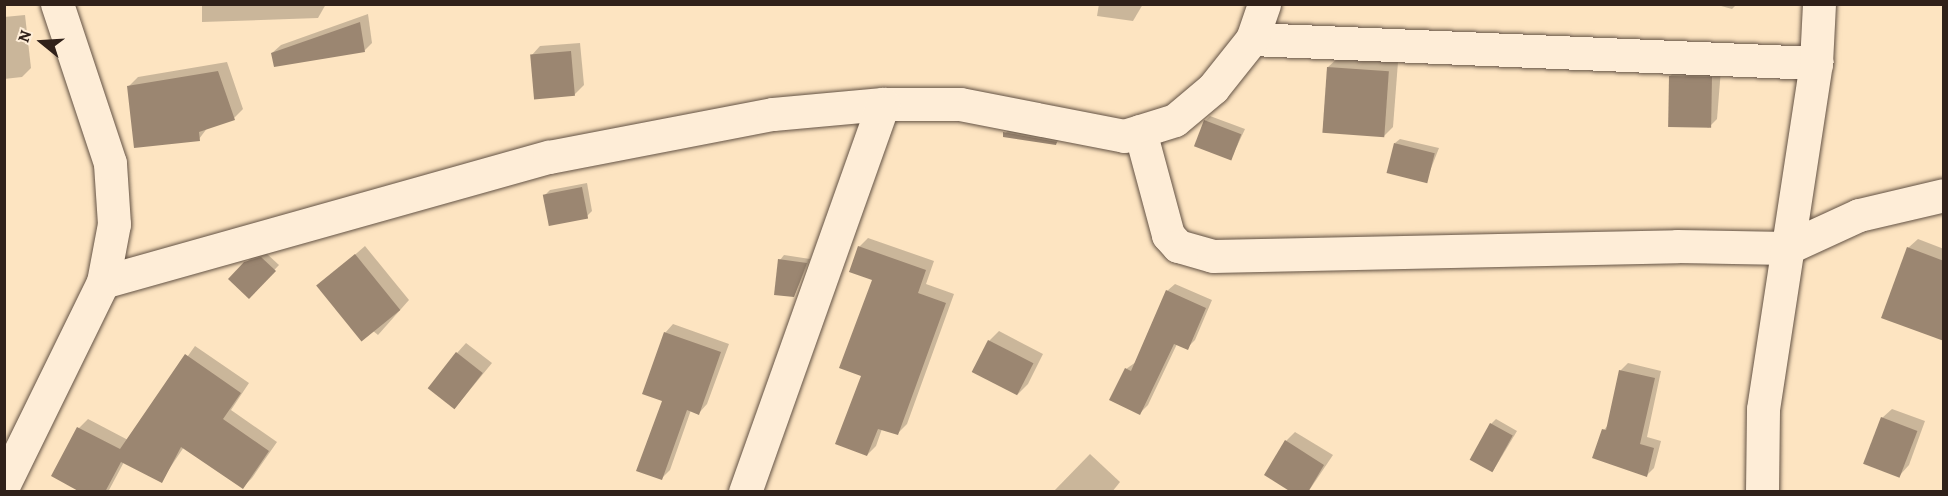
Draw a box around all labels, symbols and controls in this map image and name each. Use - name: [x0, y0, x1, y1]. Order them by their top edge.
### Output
- north arrow: [12, 12, 72, 72]
- text: N: [13, 27, 37, 45]

